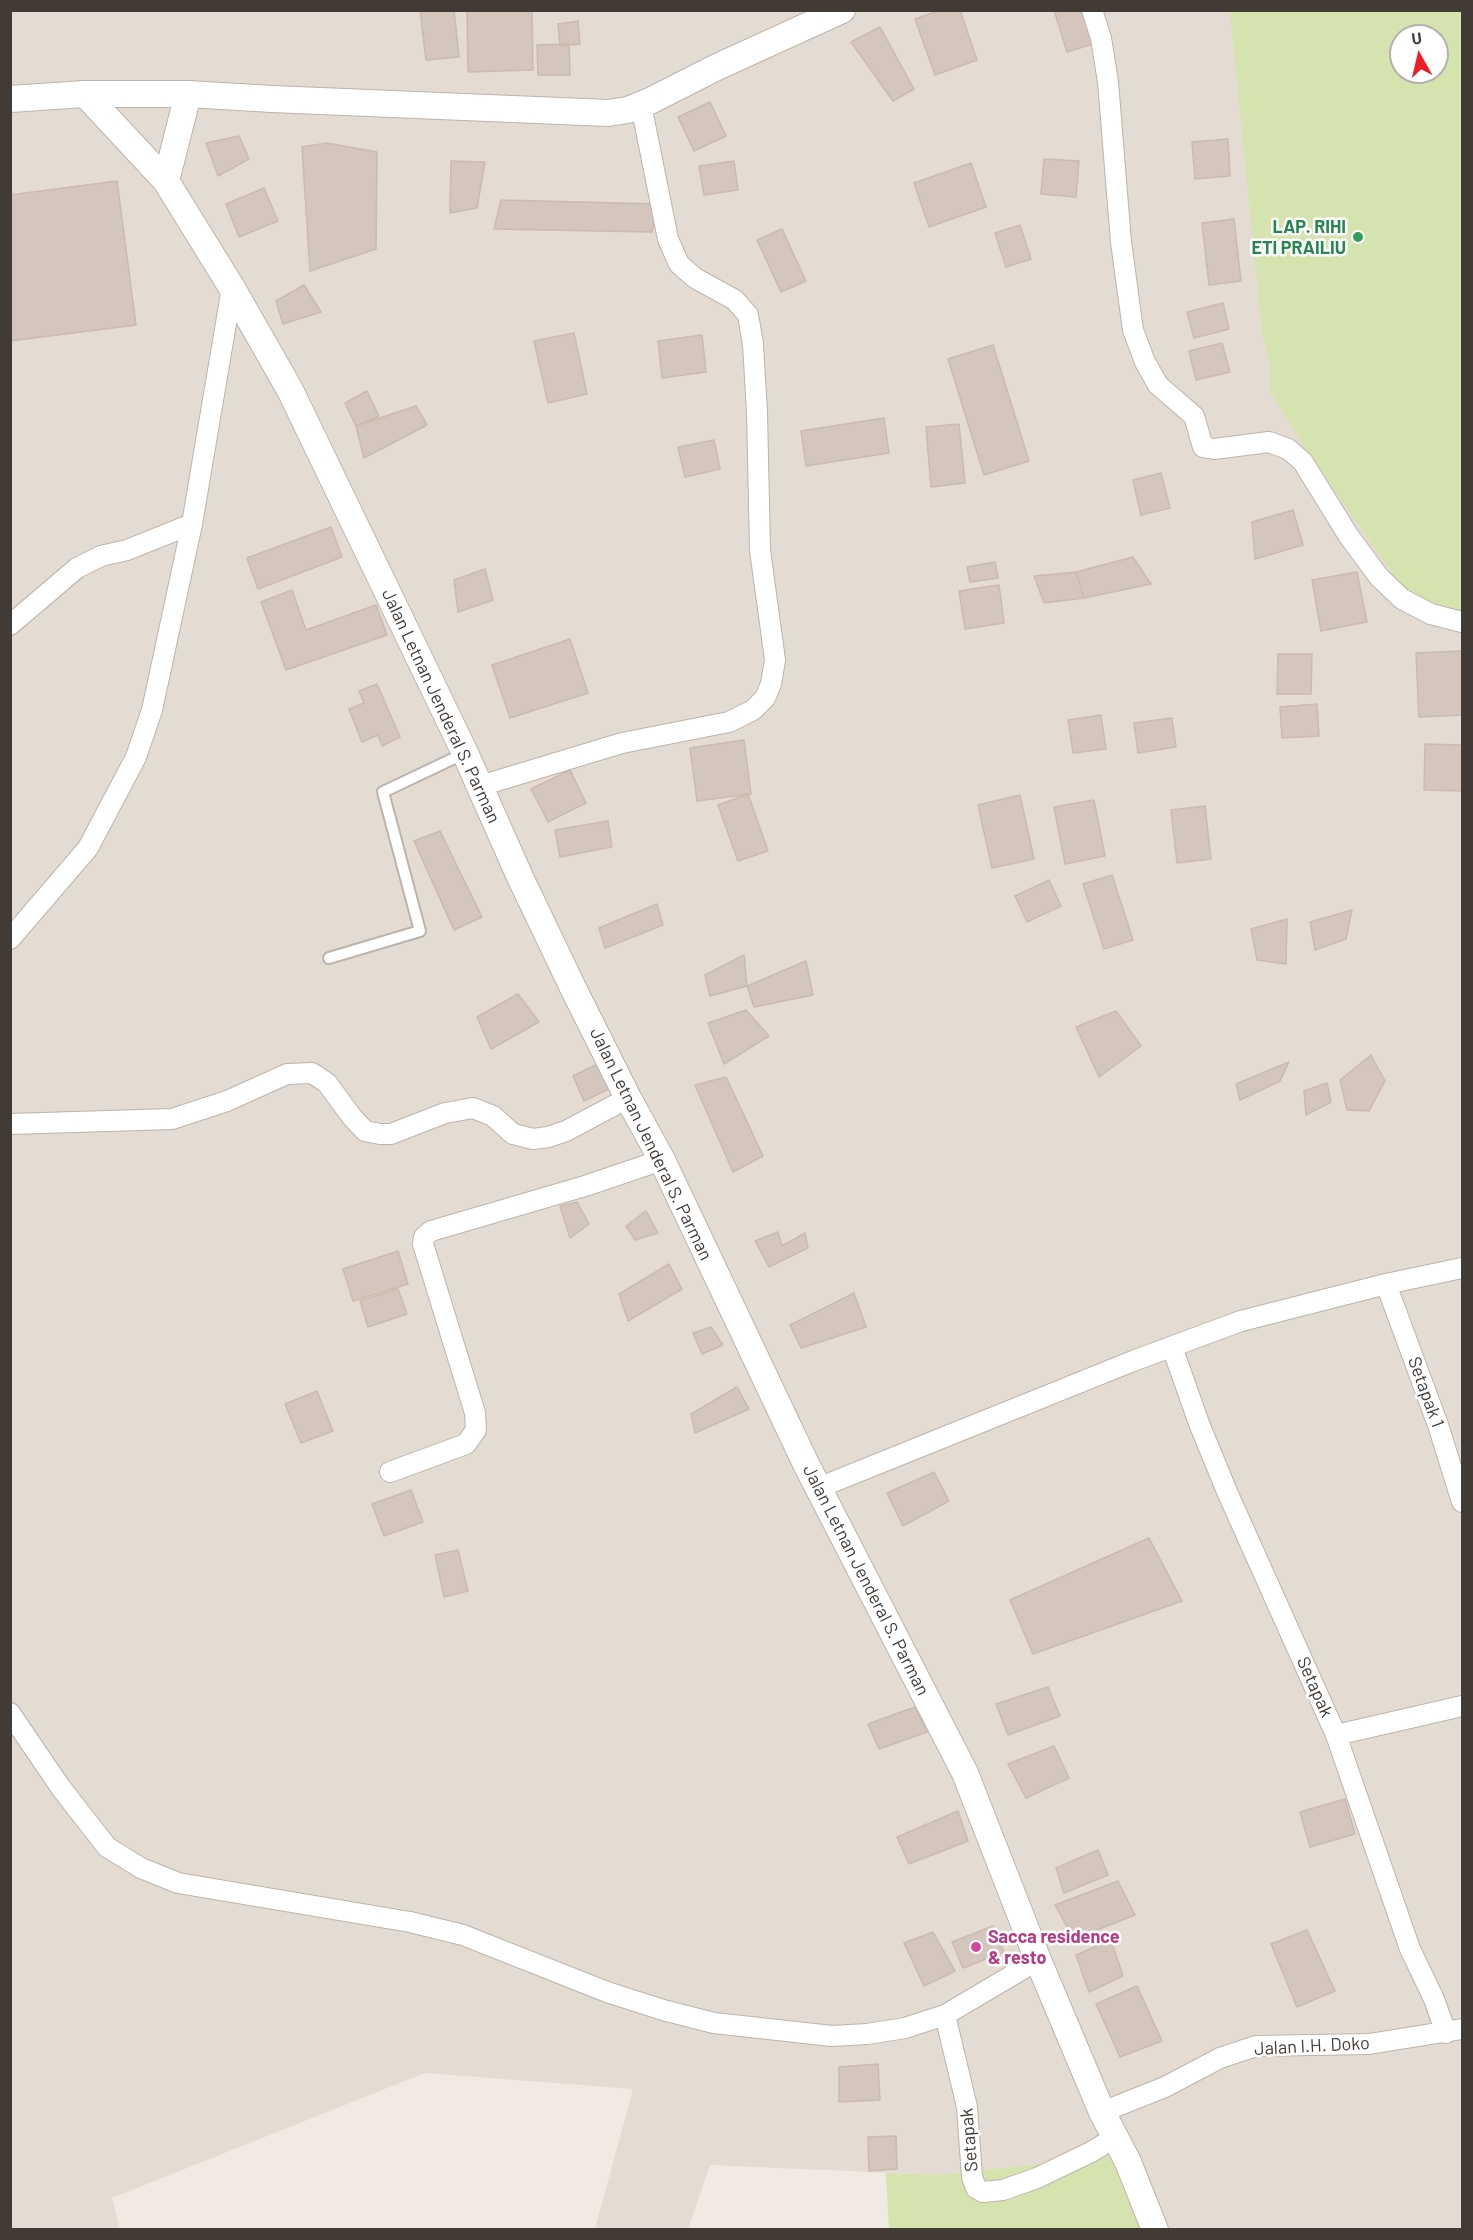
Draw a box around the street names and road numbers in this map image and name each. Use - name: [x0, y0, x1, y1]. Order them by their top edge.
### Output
- street label: Jalan Letnan Jenderal S. Parman: [377, 585, 505, 827]
- street label: Jalan Letnan Jenderal S. Parman: [585, 1024, 717, 1264]
- street label: Setapak 1: [1403, 1354, 1449, 1430]
- street label: Jalan Letnan Jenderal S. Parman: [798, 1461, 934, 1699]
- street label: Setapak: [1292, 1653, 1338, 1721]
- street label: Jalan I.H. Doko: [1254, 2032, 1370, 2060]
- street label: Setapak: [955, 2107, 983, 2173]

